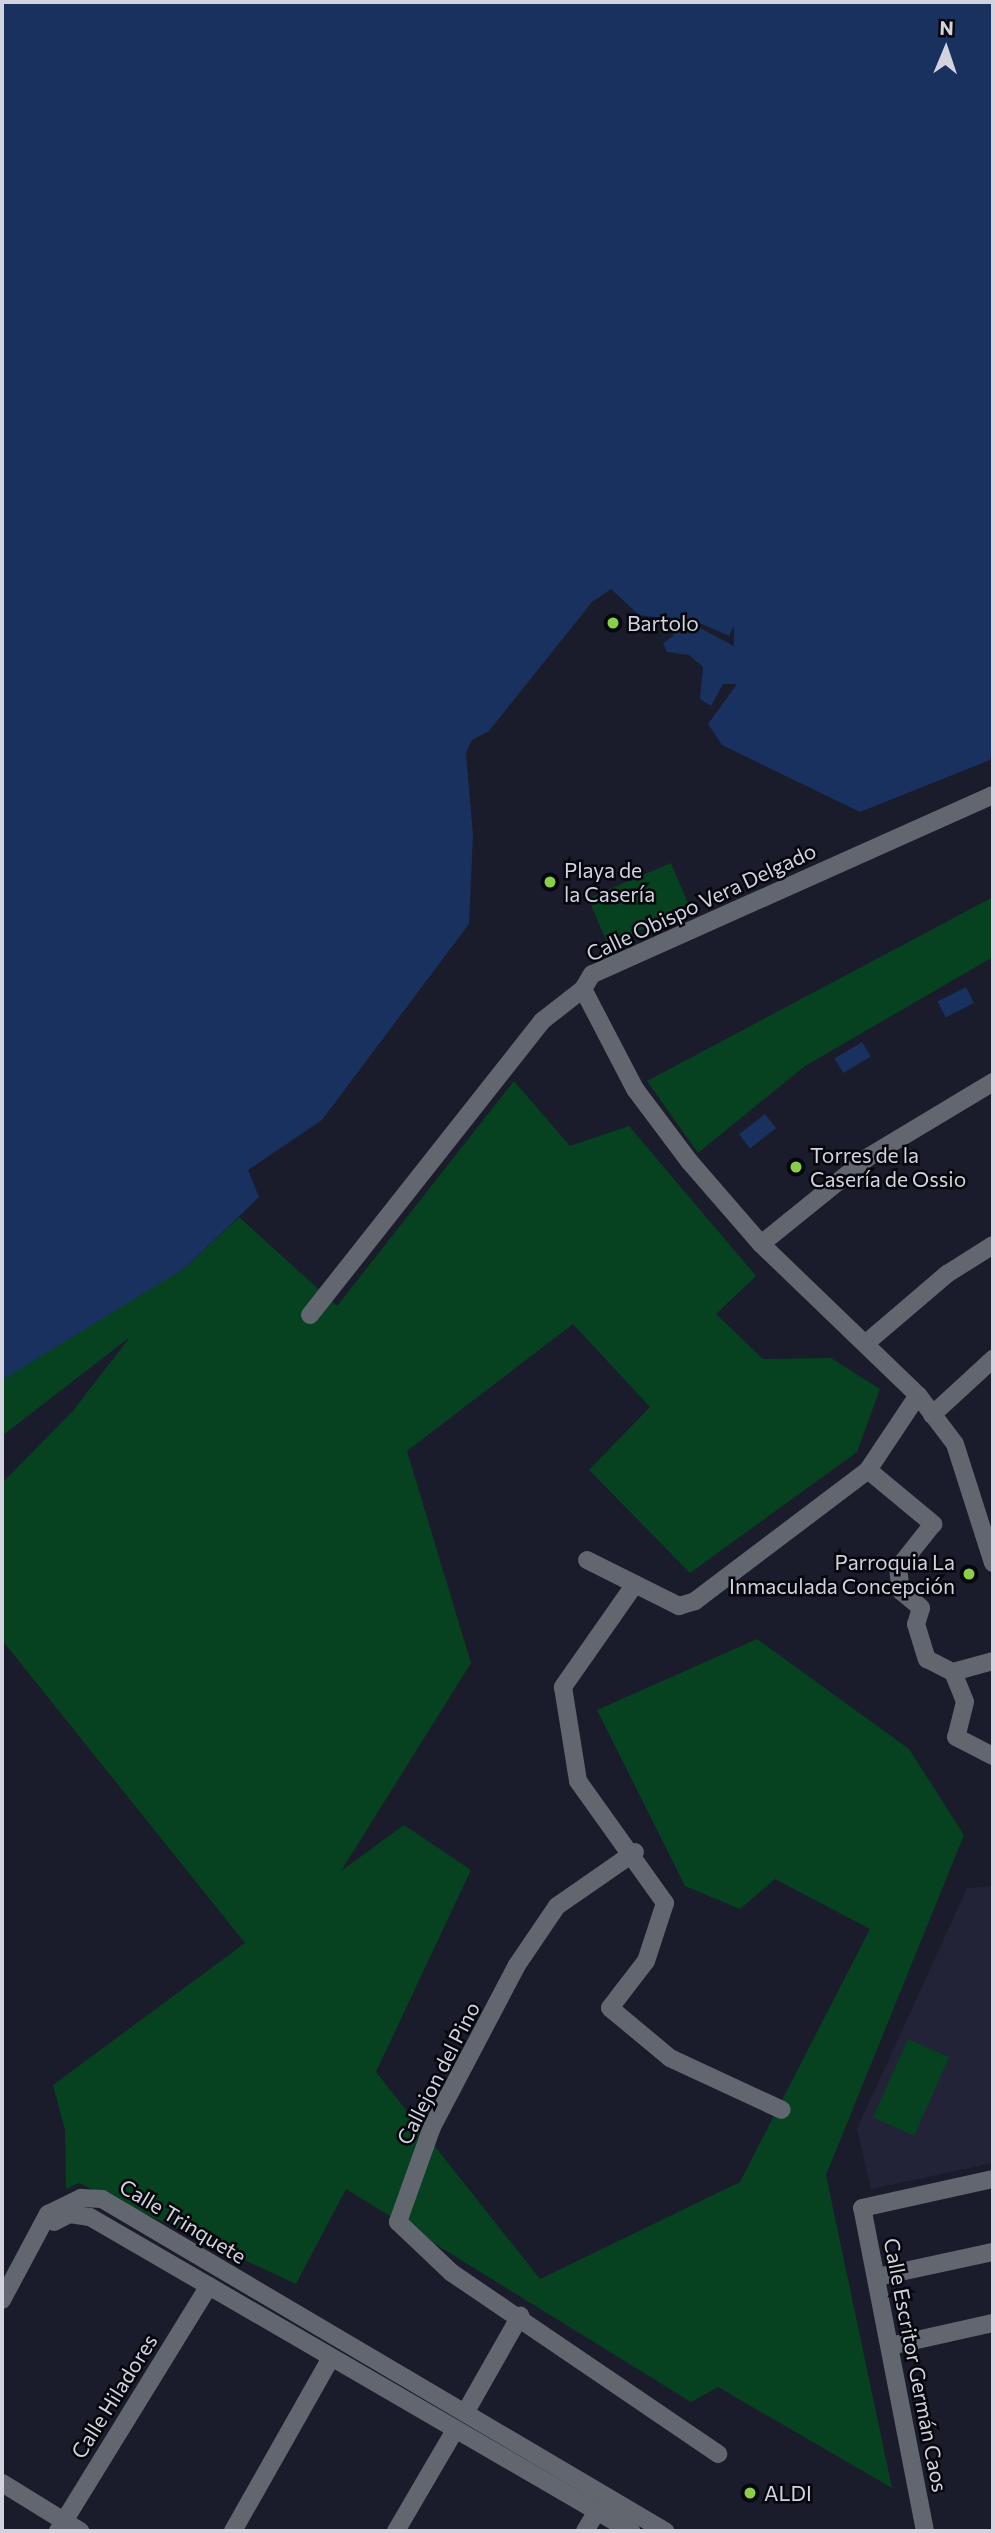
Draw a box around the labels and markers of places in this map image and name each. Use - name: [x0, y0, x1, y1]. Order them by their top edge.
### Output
- place label: Bartolo: [627, 610, 699, 636]
- marker: Bartolo: [605, 615, 621, 631]
- place label: Playa de la Casería: [564, 857, 655, 907]
- marker: Playa de la Casería: [542, 874, 558, 890]
- place label: Torres de la Casería de Ossio: [810, 1142, 966, 1192]
- marker: Torres de la Casería de Ossio: [788, 1159, 804, 1175]
- place label: Parroquia La Inmaculada Concepción: [729, 1549, 955, 1599]
- marker: Parroquia La Inmaculada Concepción: [961, 1566, 977, 1582]
- place label: ALDI: [764, 2480, 812, 2506]
- marker: ALDI: [742, 2485, 758, 2501]

